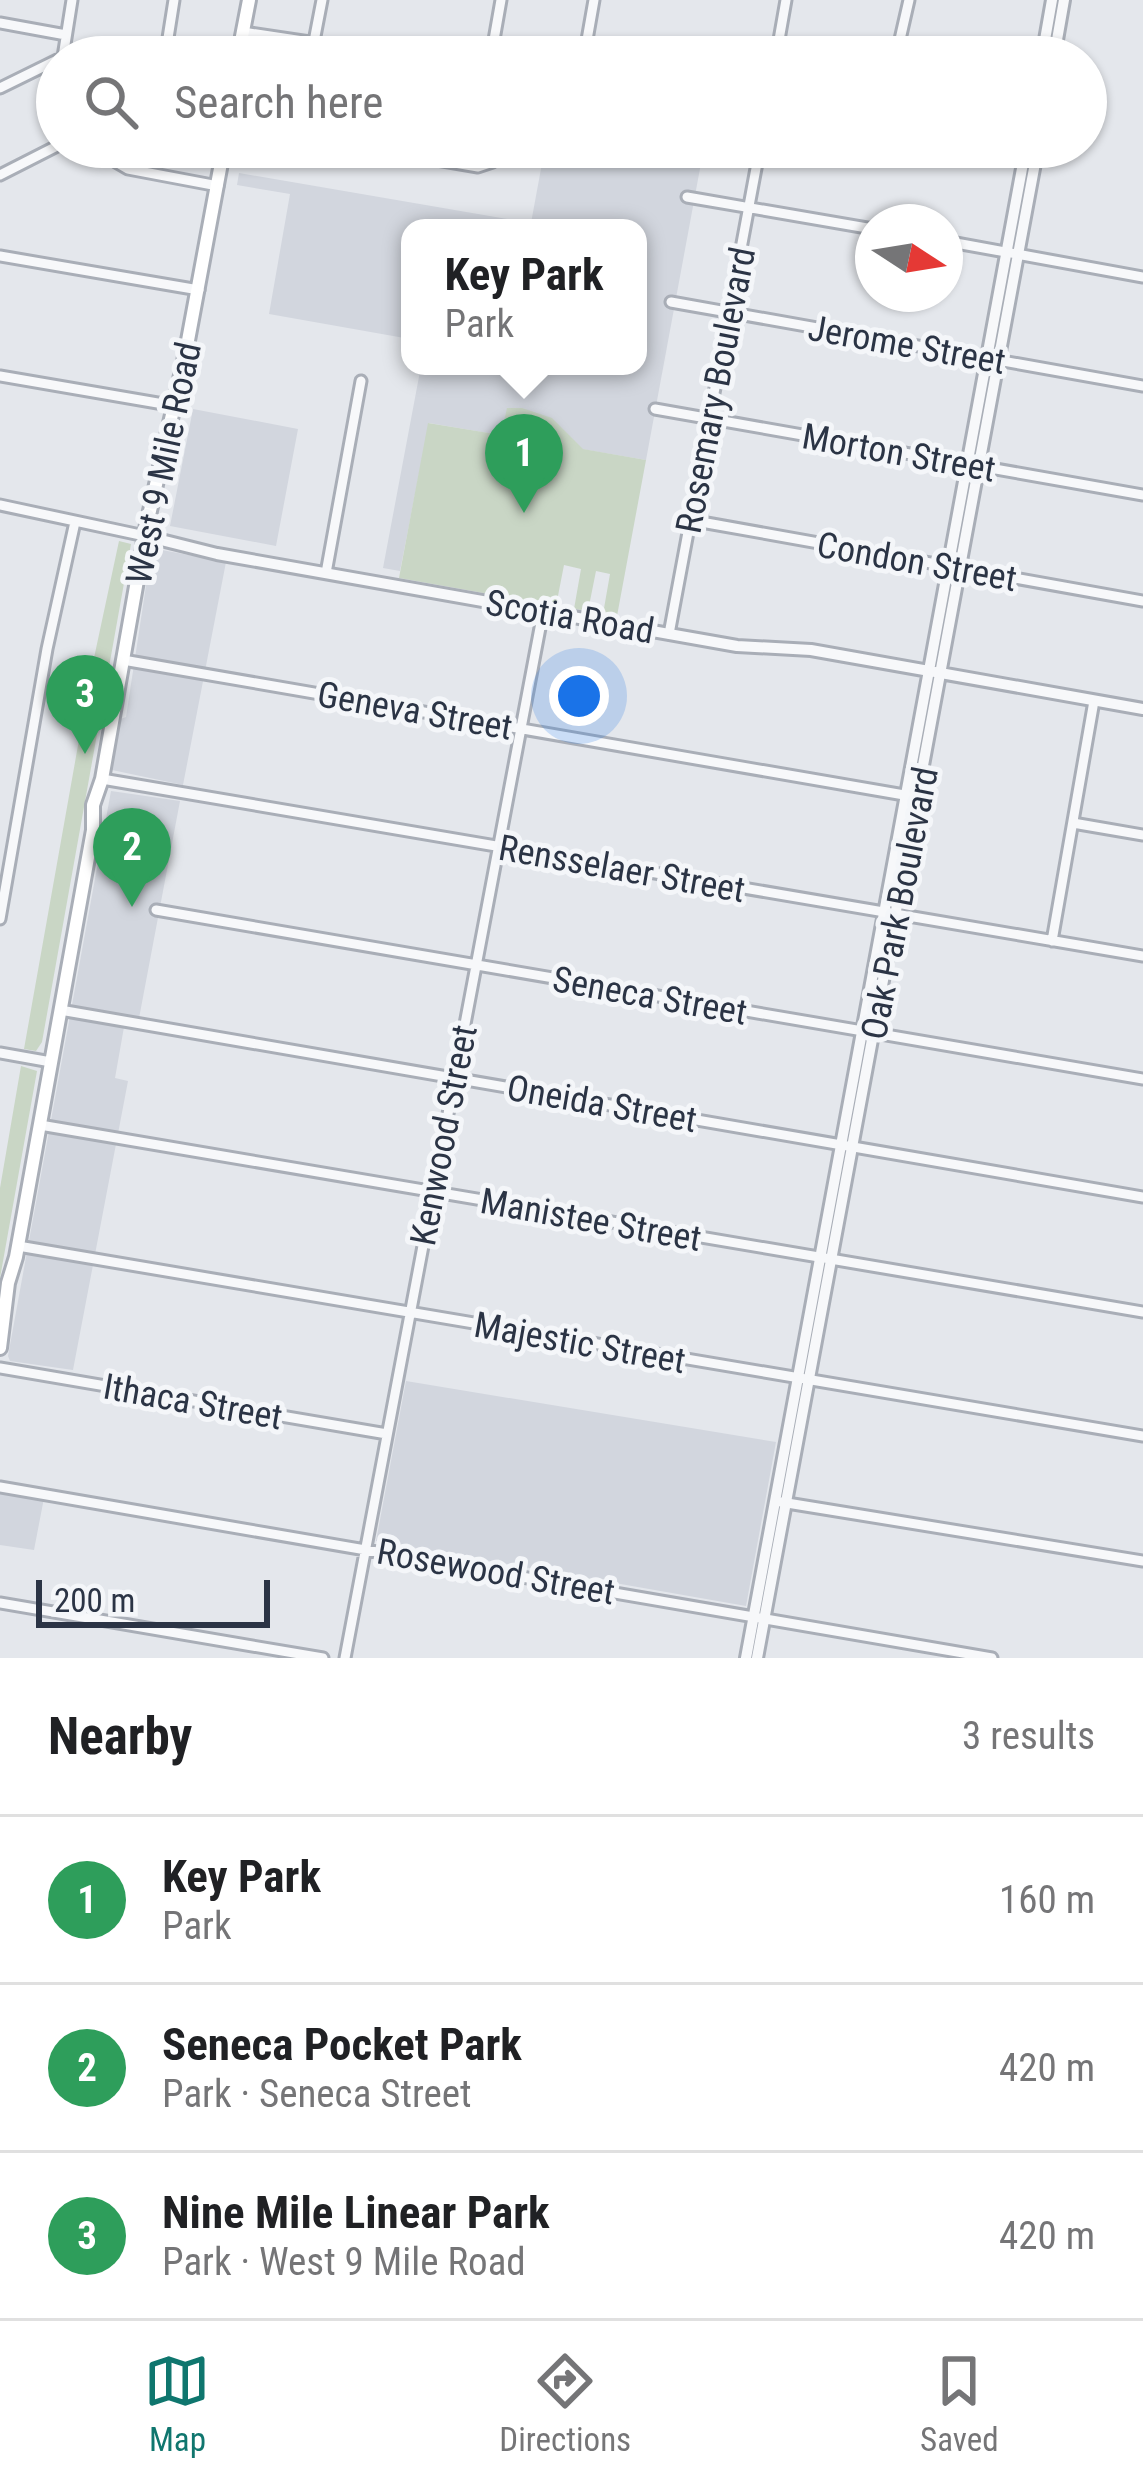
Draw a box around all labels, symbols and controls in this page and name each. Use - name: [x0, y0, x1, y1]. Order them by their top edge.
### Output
- search box: [36, 36, 1107, 168]
- icon: search: [78, 69, 144, 135]
- text: Search here: [174, 76, 383, 129]
- north arrow: [855, 204, 963, 312]
- popup: [401, 219, 647, 375]
- street label: Rosemary Boulevard: [668, 244, 764, 537]
- text: Key Park: [445, 248, 603, 301]
- text: Park: [445, 301, 514, 347]
- street label: Jerome Street: [805, 307, 1009, 383]
- street label: West 9 Mile Road: [118, 338, 210, 588]
- pin: 1: [485, 414, 563, 513]
- street label: Morton Street: [799, 415, 999, 491]
- street label: Condon Street: [814, 524, 1020, 600]
- street label: Scotia Road: [482, 582, 657, 652]
- pin: 3: [46, 655, 124, 754]
- your location: [549, 666, 609, 726]
- street label: Geneva Street: [314, 673, 516, 749]
- street label: Oak Park Boulevard: [853, 763, 947, 1043]
- pin: 2: [93, 808, 171, 907]
- street label: Rensselaer Street: [496, 827, 748, 911]
- street label: Seneca Street: [549, 958, 750, 1034]
- street label: Kenwood Street: [402, 1021, 486, 1249]
- street label: Oneida Street: [504, 1067, 700, 1141]
- street label: Manistee Street: [477, 1180, 705, 1260]
- street label: Majestic Street: [471, 1304, 689, 1382]
- street label: Ithaca Street: [100, 1366, 285, 1438]
- street label: Rosewood Street: [374, 1530, 618, 1614]
- scale bar: [36, 1574, 270, 1627]
- text: 200 m: [54, 1581, 135, 1620]
- text: Nearby: [48, 1707, 192, 1766]
- text: 3 results: [962, 1713, 1095, 1759]
- text: Key Park: [162, 1850, 321, 1903]
- text: 1: [77, 1877, 97, 1923]
- text: 160 m: [999, 1877, 1095, 1923]
- text: Park: [162, 1903, 232, 1949]
- text: Seneca Pocket Park: [162, 2018, 522, 2071]
- text: 2: [77, 2045, 97, 2091]
- text: 420 m: [999, 2045, 1095, 2091]
- text: Park · Seneca Street: [162, 2071, 472, 2117]
- text: Nine Mile Linear Park: [162, 2186, 550, 2239]
- text: 3: [77, 2213, 97, 2259]
- text: 420 m: [999, 2213, 1095, 2259]
- text: Park · West 9 Mile Road: [162, 2239, 526, 2285]
- tab: Map: [144, 2348, 210, 2459]
- tab: Directions: [499, 2348, 631, 2459]
- tab: Saved: [920, 2348, 999, 2459]

